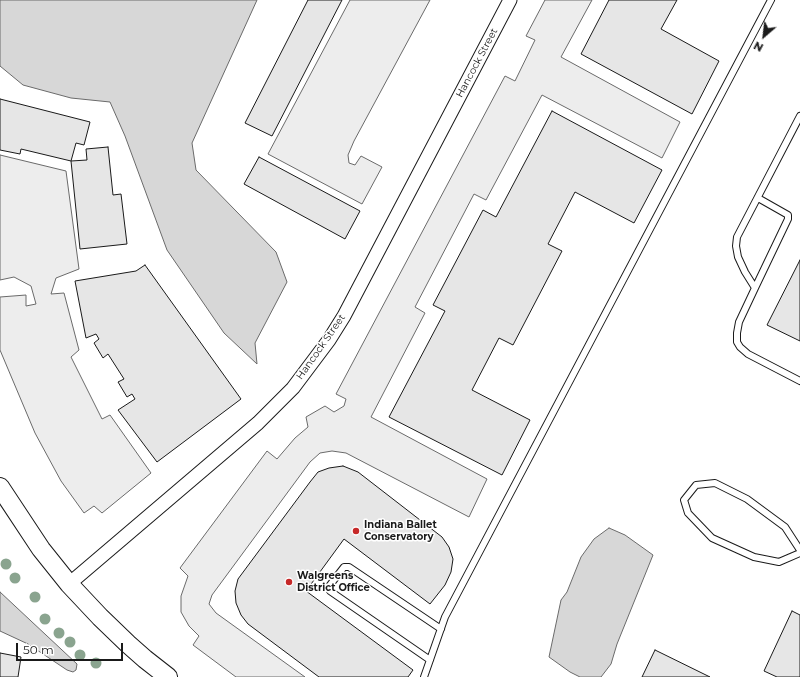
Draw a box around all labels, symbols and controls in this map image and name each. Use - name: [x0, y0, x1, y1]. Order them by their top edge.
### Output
- north arrow: [744, 16, 784, 56]
- street label: Hancock Street: [454, 26, 500, 100]
- text: N: [751, 38, 766, 55]
- street label: Hancock Street: [294, 312, 348, 382]
- place label: Indiana Ballet Conservatory: [364, 519, 437, 542]
- marker: Indiana Ballet Conservatory: [351, 526, 361, 536]
- place label: Walgreens District Office: [297, 570, 370, 594]
- marker: Walgreens District Office: [284, 577, 294, 587]
- scale bar: [18, 635, 125, 661]
- text: 50 m: [23, 642, 54, 657]

